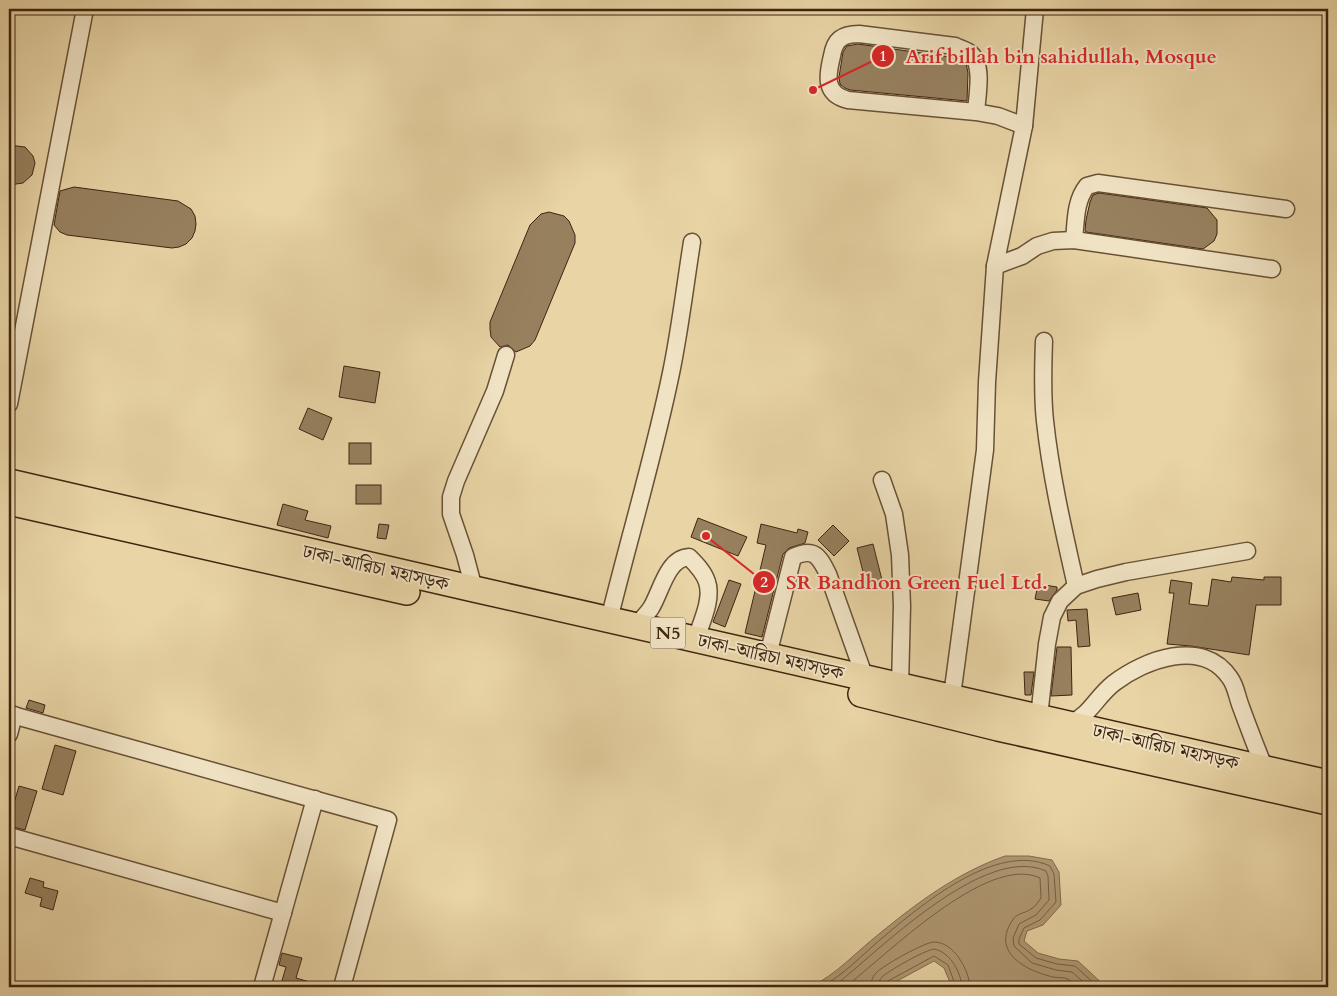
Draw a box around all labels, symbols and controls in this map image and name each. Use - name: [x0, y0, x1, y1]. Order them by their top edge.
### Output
- callout: Arif billah bin sahidullah, Mosque: [871, 39, 1227, 74]
- text: Arif billah bin sahidullah, Mosque: [905, 43, 1217, 70]
- text: 1: [879, 46, 887, 66]
- street label: ঢাকা-আরিচা মহাসড়ক: [299, 538, 452, 598]
- callout: SR Bandhon Green Fuel Ltd.: [751, 564, 1058, 599]
- text: SR Bandhon Green Fuel Ltd.: [786, 569, 1048, 596]
- text: 2: [760, 572, 768, 592]
- road number: N5: [650, 618, 686, 648]
- street label: ঢাকা-আরিচা মহাসড়ক: [694, 627, 847, 687]
- street label: ঢাকা-আরিচা মহাসড়ক: [1089, 717, 1242, 777]

